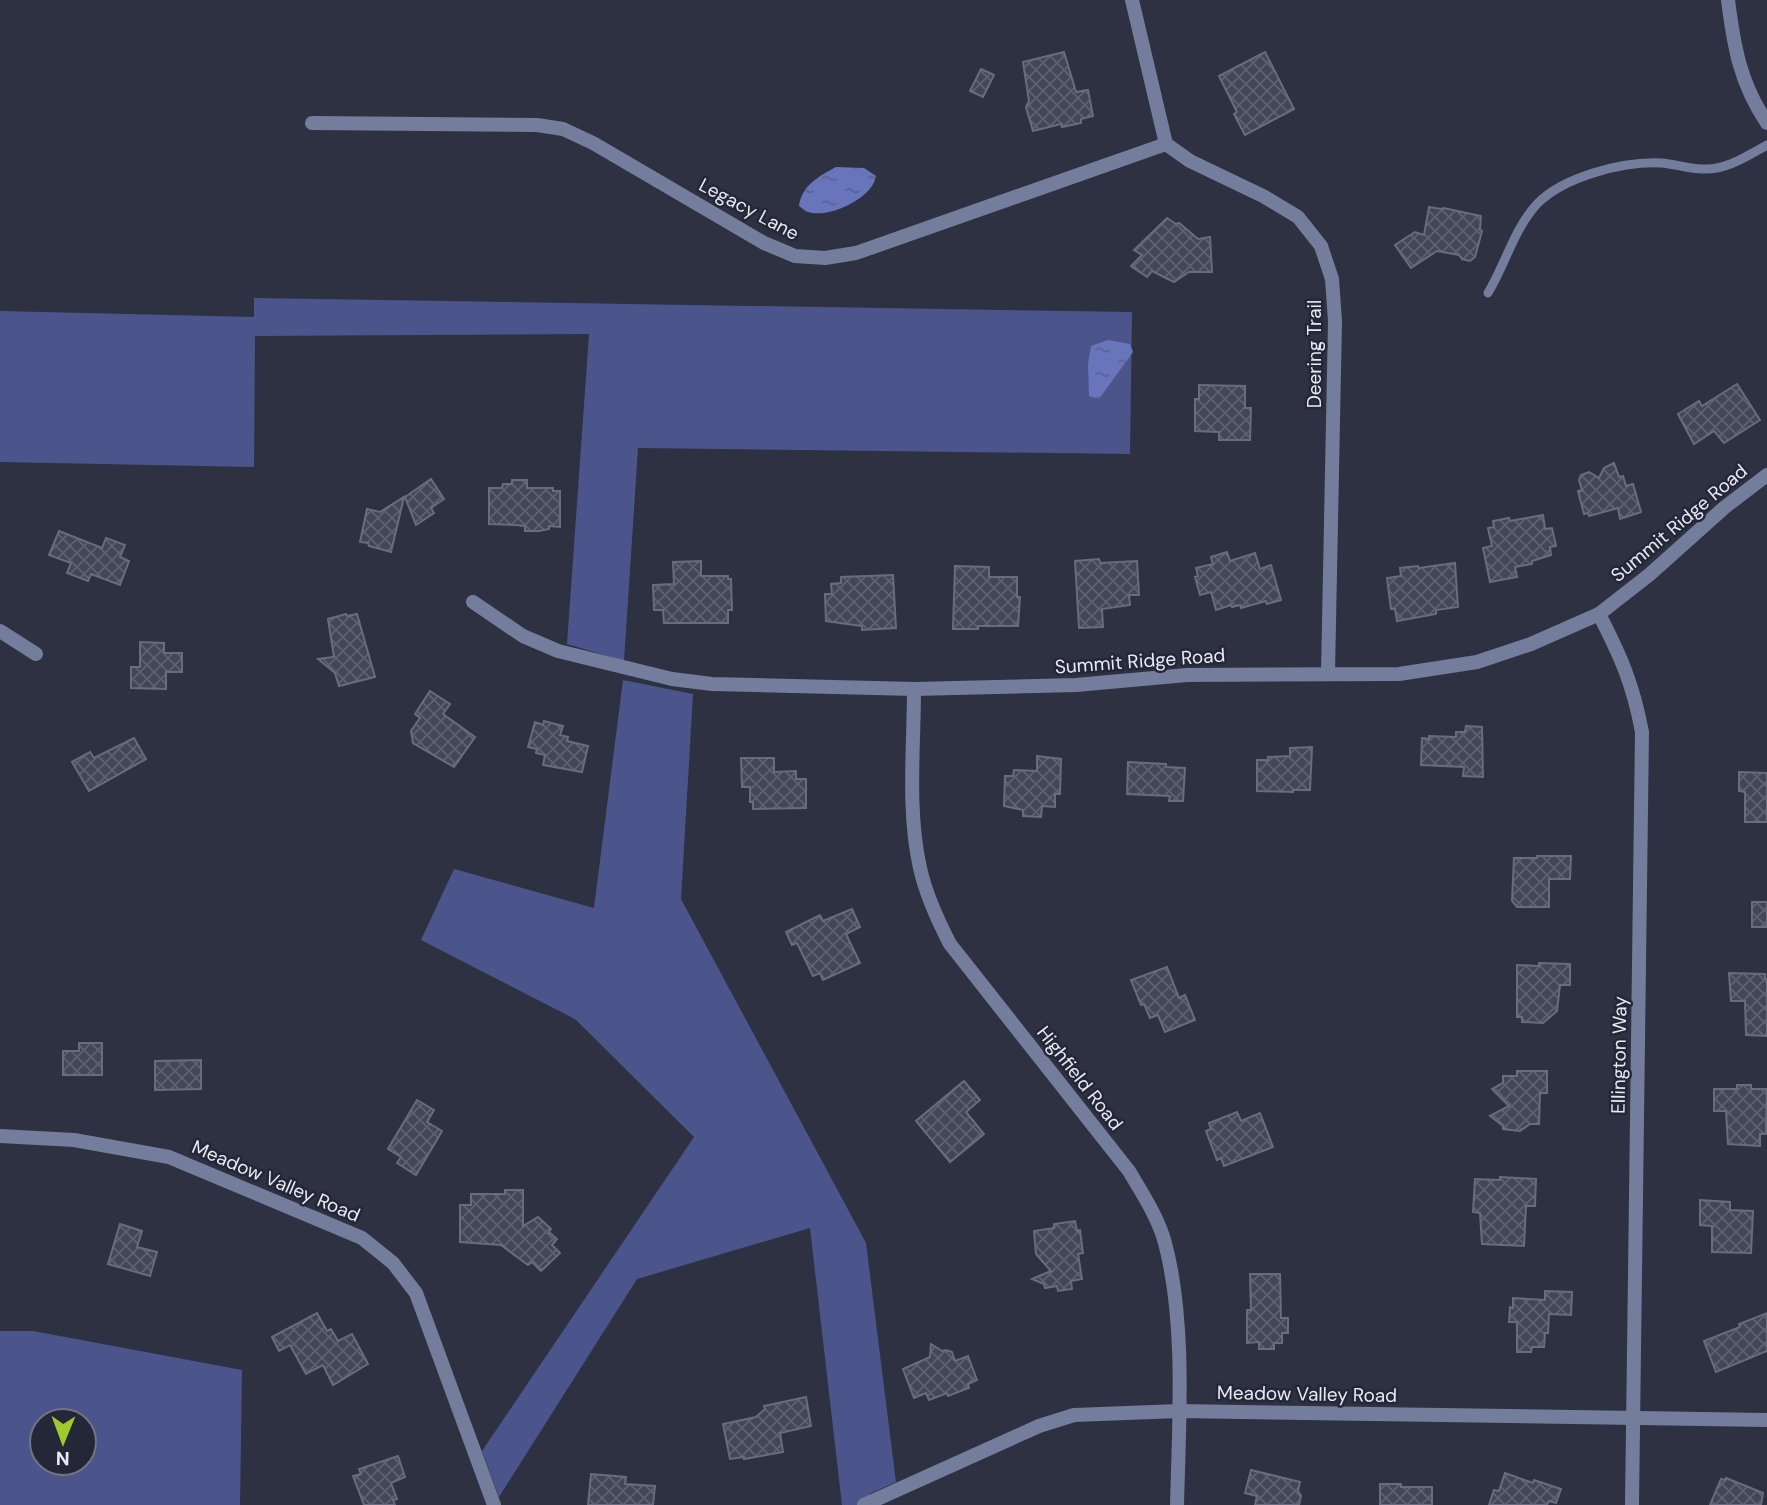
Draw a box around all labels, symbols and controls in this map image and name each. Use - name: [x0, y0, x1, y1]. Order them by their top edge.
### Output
- street label: Legacy Lane: [695, 172, 803, 246]
- street label: Deering Trail: [1302, 300, 1327, 408]
- street label: Summit Ridge Road: [1606, 459, 1752, 587]
- street label: Summit Ridge Road: [1054, 643, 1226, 679]
- street label: Ellington Way: [1605, 995, 1633, 1114]
- street label: Highfield Road: [1031, 1021, 1129, 1135]
- street label: Meadow Valley Road: [188, 1134, 364, 1228]
- street label: Meadow Valley Road: [1217, 1380, 1397, 1408]
- north arrow: [28, 1407, 98, 1477]
- text: N: [56, 1446, 70, 1471]

